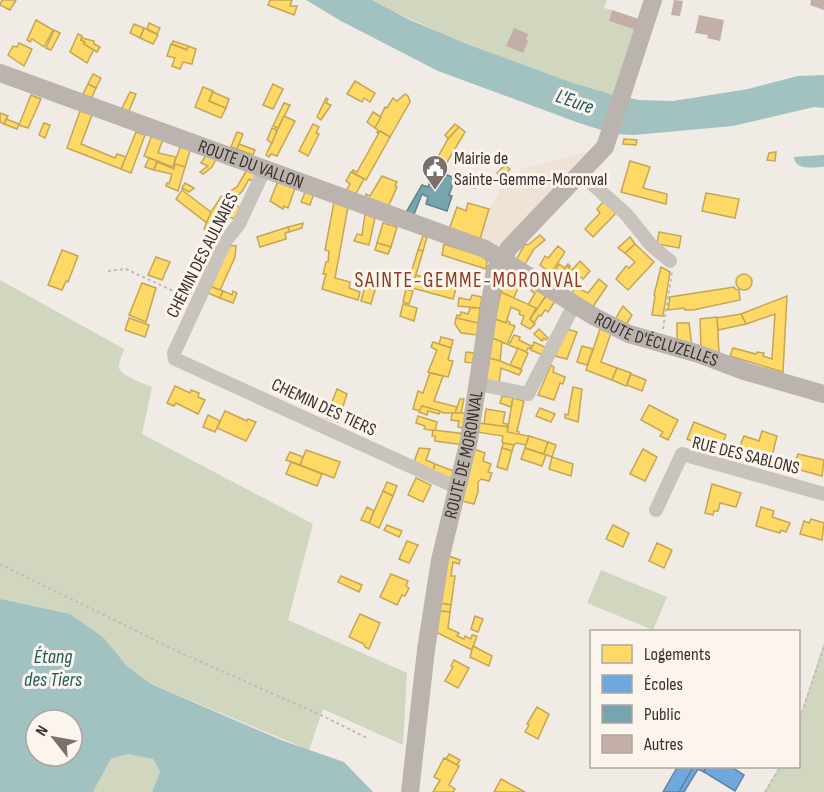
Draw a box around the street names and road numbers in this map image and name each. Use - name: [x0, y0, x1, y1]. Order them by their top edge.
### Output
- street label: ROUTE DU VALLON: [195, 136, 306, 193]
- street label: CHEMIN DES AULNAIES: [162, 189, 243, 321]
- street label: ROUTE D'ÉCLUZELLES: [591, 308, 721, 371]
- street label: CHEMIN DES TIERS: [268, 374, 380, 441]
- street label: ROUTE DE MORONVAL: [440, 389, 487, 521]
- street label: RUE DES SABLONS: [690, 432, 802, 479]

